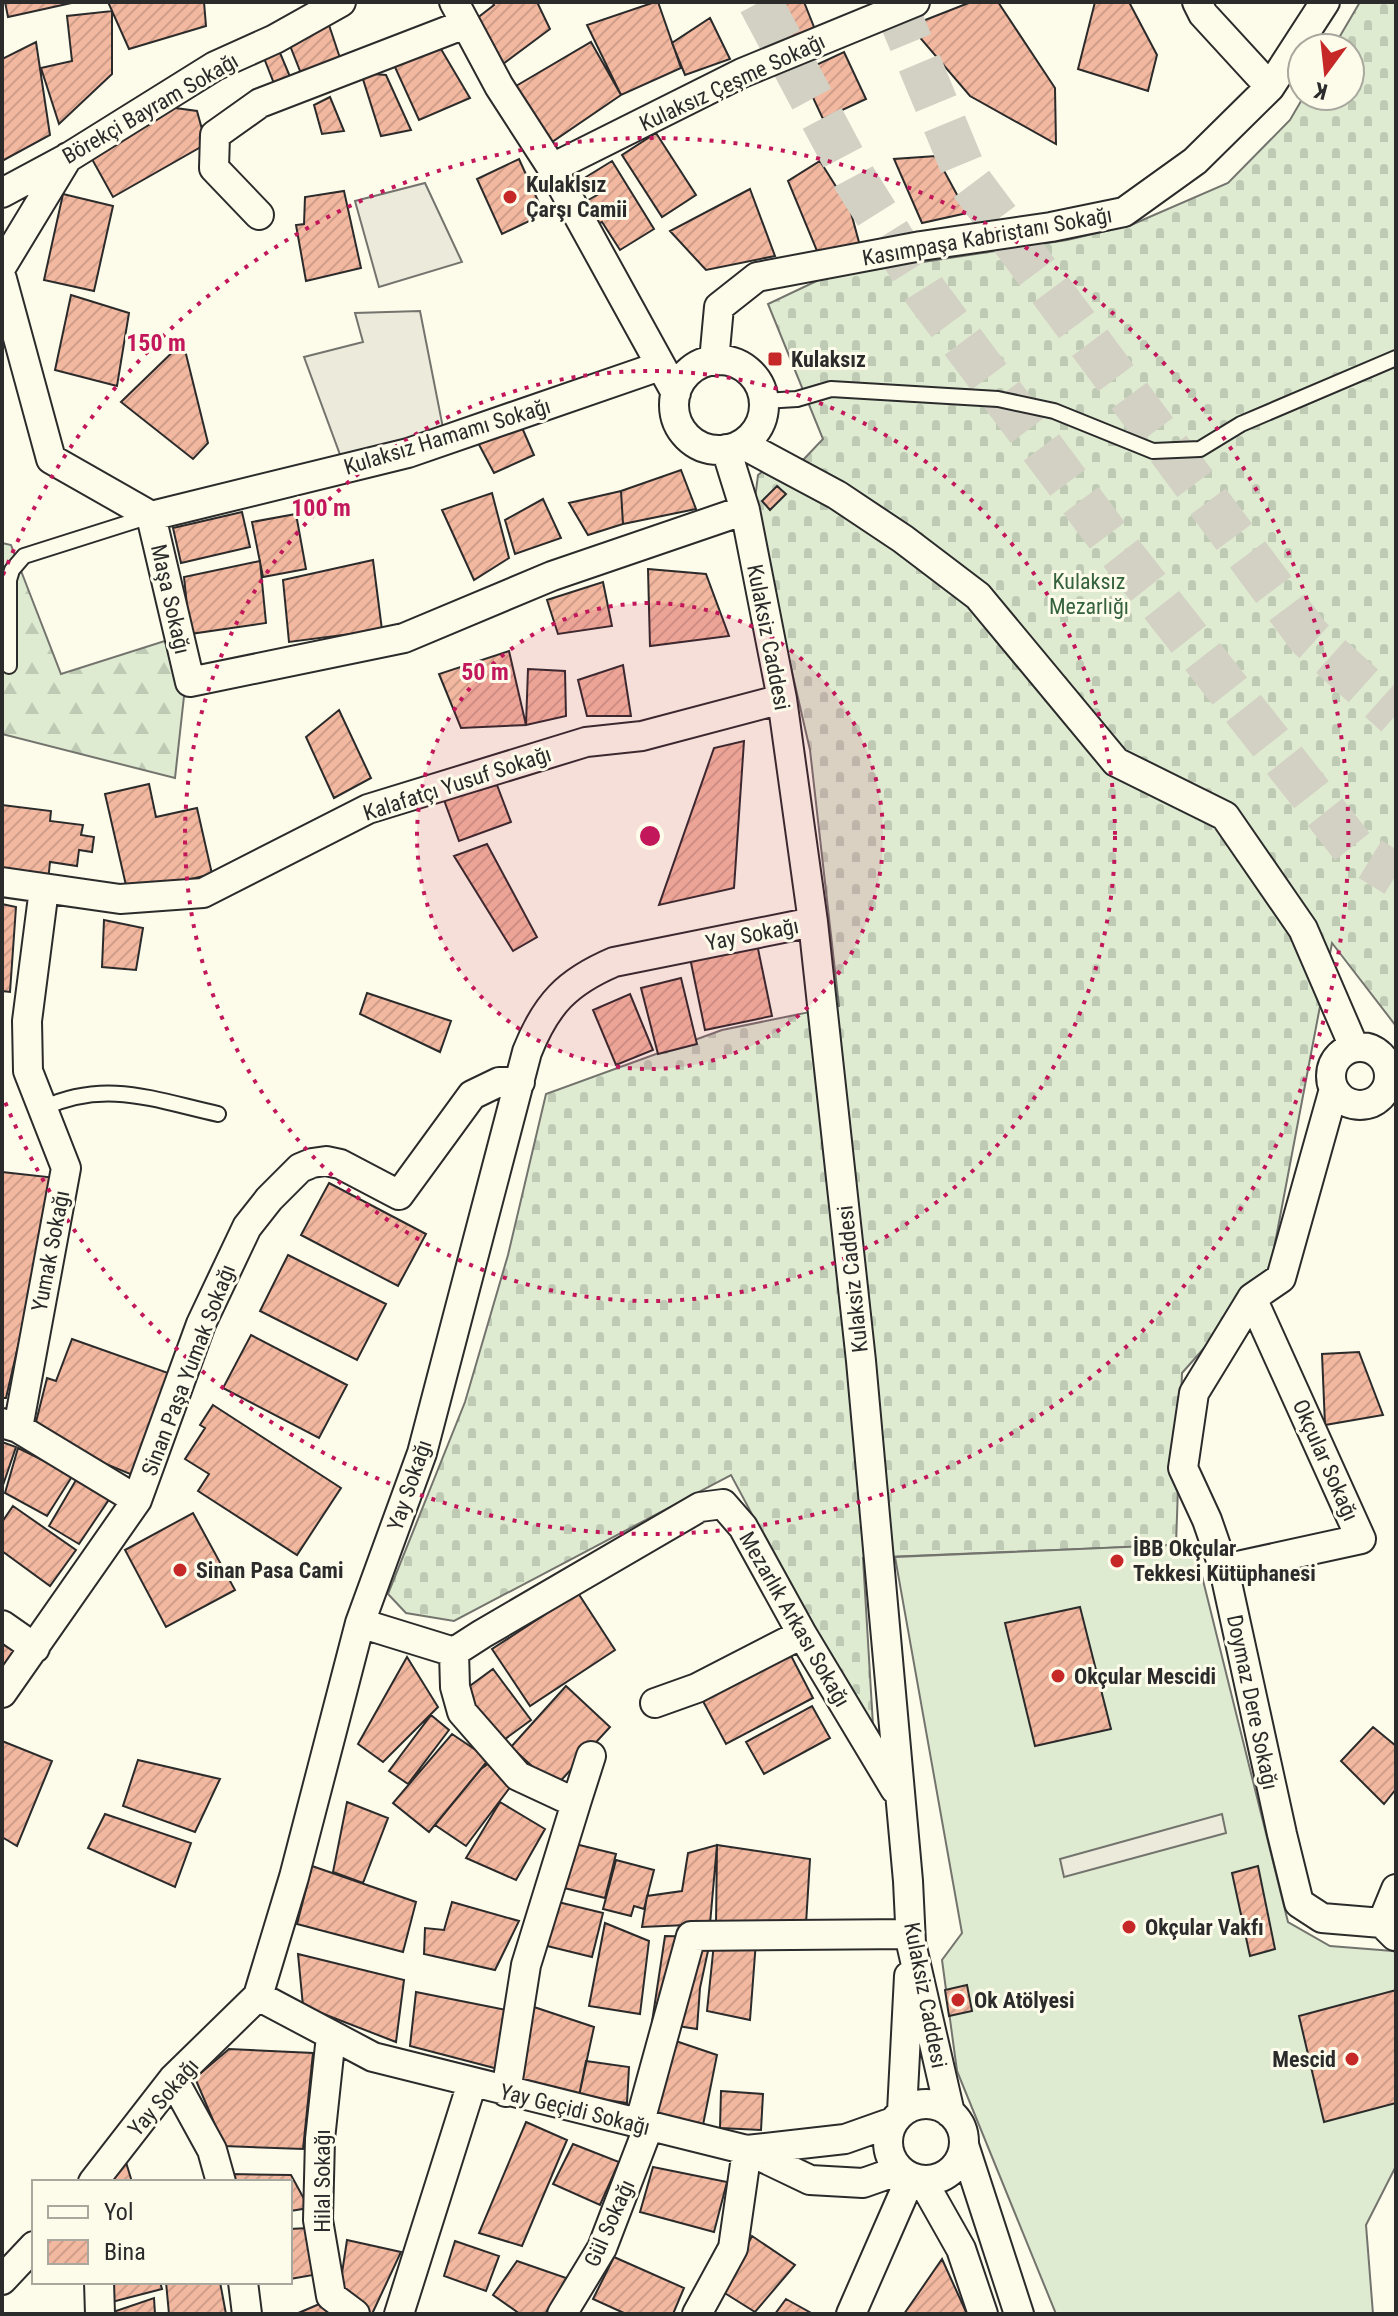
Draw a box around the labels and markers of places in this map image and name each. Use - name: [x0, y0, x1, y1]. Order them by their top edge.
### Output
- place label: Kulaklsız Çarşı Camii: [526, 172, 627, 222]
- marker: Kulaklsız Çarşı Camii: [501, 188, 519, 206]
- place label: Kulaksız: [791, 347, 866, 372]
- marker: Kulaksız: [766, 350, 784, 368]
- centre of rings: [636, 822, 664, 850]
- place label: İBB Okçular Tekkesi Kütüphanesi: [1133, 1536, 1316, 1586]
- marker: İBB Okçular Tekkesi Kütüphanesi: [1108, 1552, 1126, 1570]
- place label: Sinan Pasa Cami: [196, 1558, 343, 1583]
- marker: Sinan Pasa Cami: [171, 1561, 189, 1579]
- place label: Okçular Mescidi: [1074, 1664, 1216, 1689]
- marker: Okçular Mescidi: [1049, 1667, 1067, 1685]
- place label: Okçular Vakfı: [1145, 1915, 1264, 1940]
- marker: Okçular Vakfı: [1120, 1918, 1138, 1936]
- place label: Ok Atölyesi: [974, 1988, 1074, 2013]
- marker: Ok Atölyesi: [949, 1991, 967, 2009]
- place label: Mescid: [1272, 2047, 1336, 2072]
- marker: Mescid: [1343, 2050, 1361, 2068]

